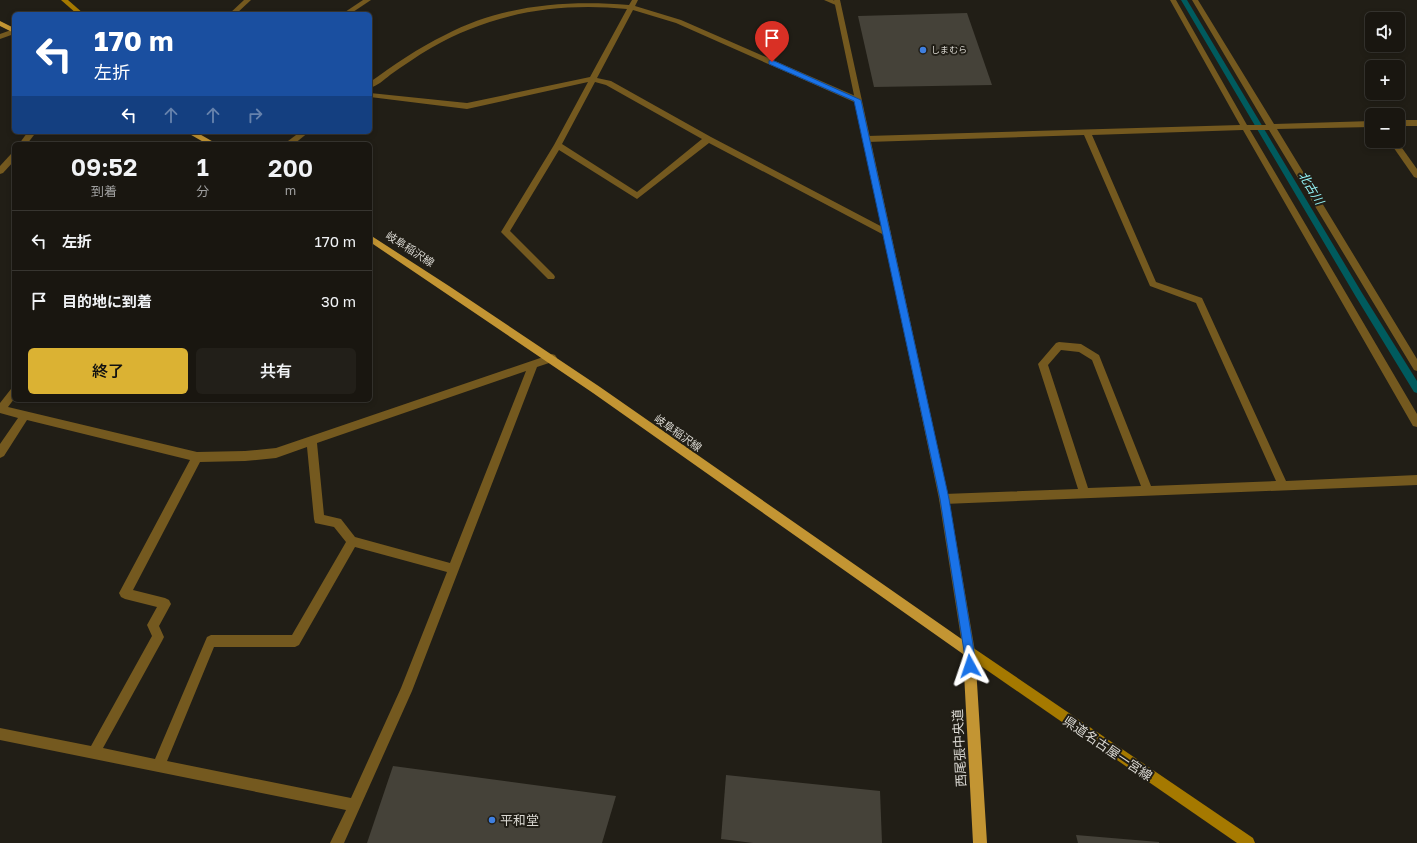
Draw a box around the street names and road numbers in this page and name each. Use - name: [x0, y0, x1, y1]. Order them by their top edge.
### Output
- street label: 岐阜稲沢線: [384, 228, 437, 269]
- street label: 岐阜稲沢線: [652, 411, 705, 454]
- street label: 西尾張中央道: [949, 709, 969, 787]
- street label: 県道名古屋一宮線: [1060, 712, 1156, 784]

